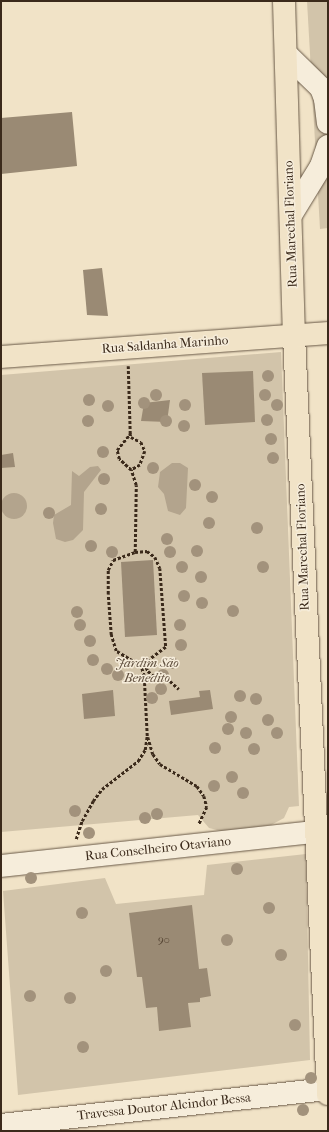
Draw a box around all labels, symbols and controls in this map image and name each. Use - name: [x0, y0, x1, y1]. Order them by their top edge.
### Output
- street label: Rua Marechal Floriano: [281, 160, 301, 288]
- street label: Rua Saldanha Marinho: [101, 333, 229, 357]
- street label: Rua Marechal Floriano: [293, 483, 313, 611]
- park label: Jardim São Benedito: [115, 656, 179, 687]
- street label: Rua Conselheiro Otaviano: [84, 834, 232, 864]
- house number: 90: [158, 933, 170, 947]
- street label: Travessa Doutor Alcindor Bessa: [76, 1090, 252, 1124]

